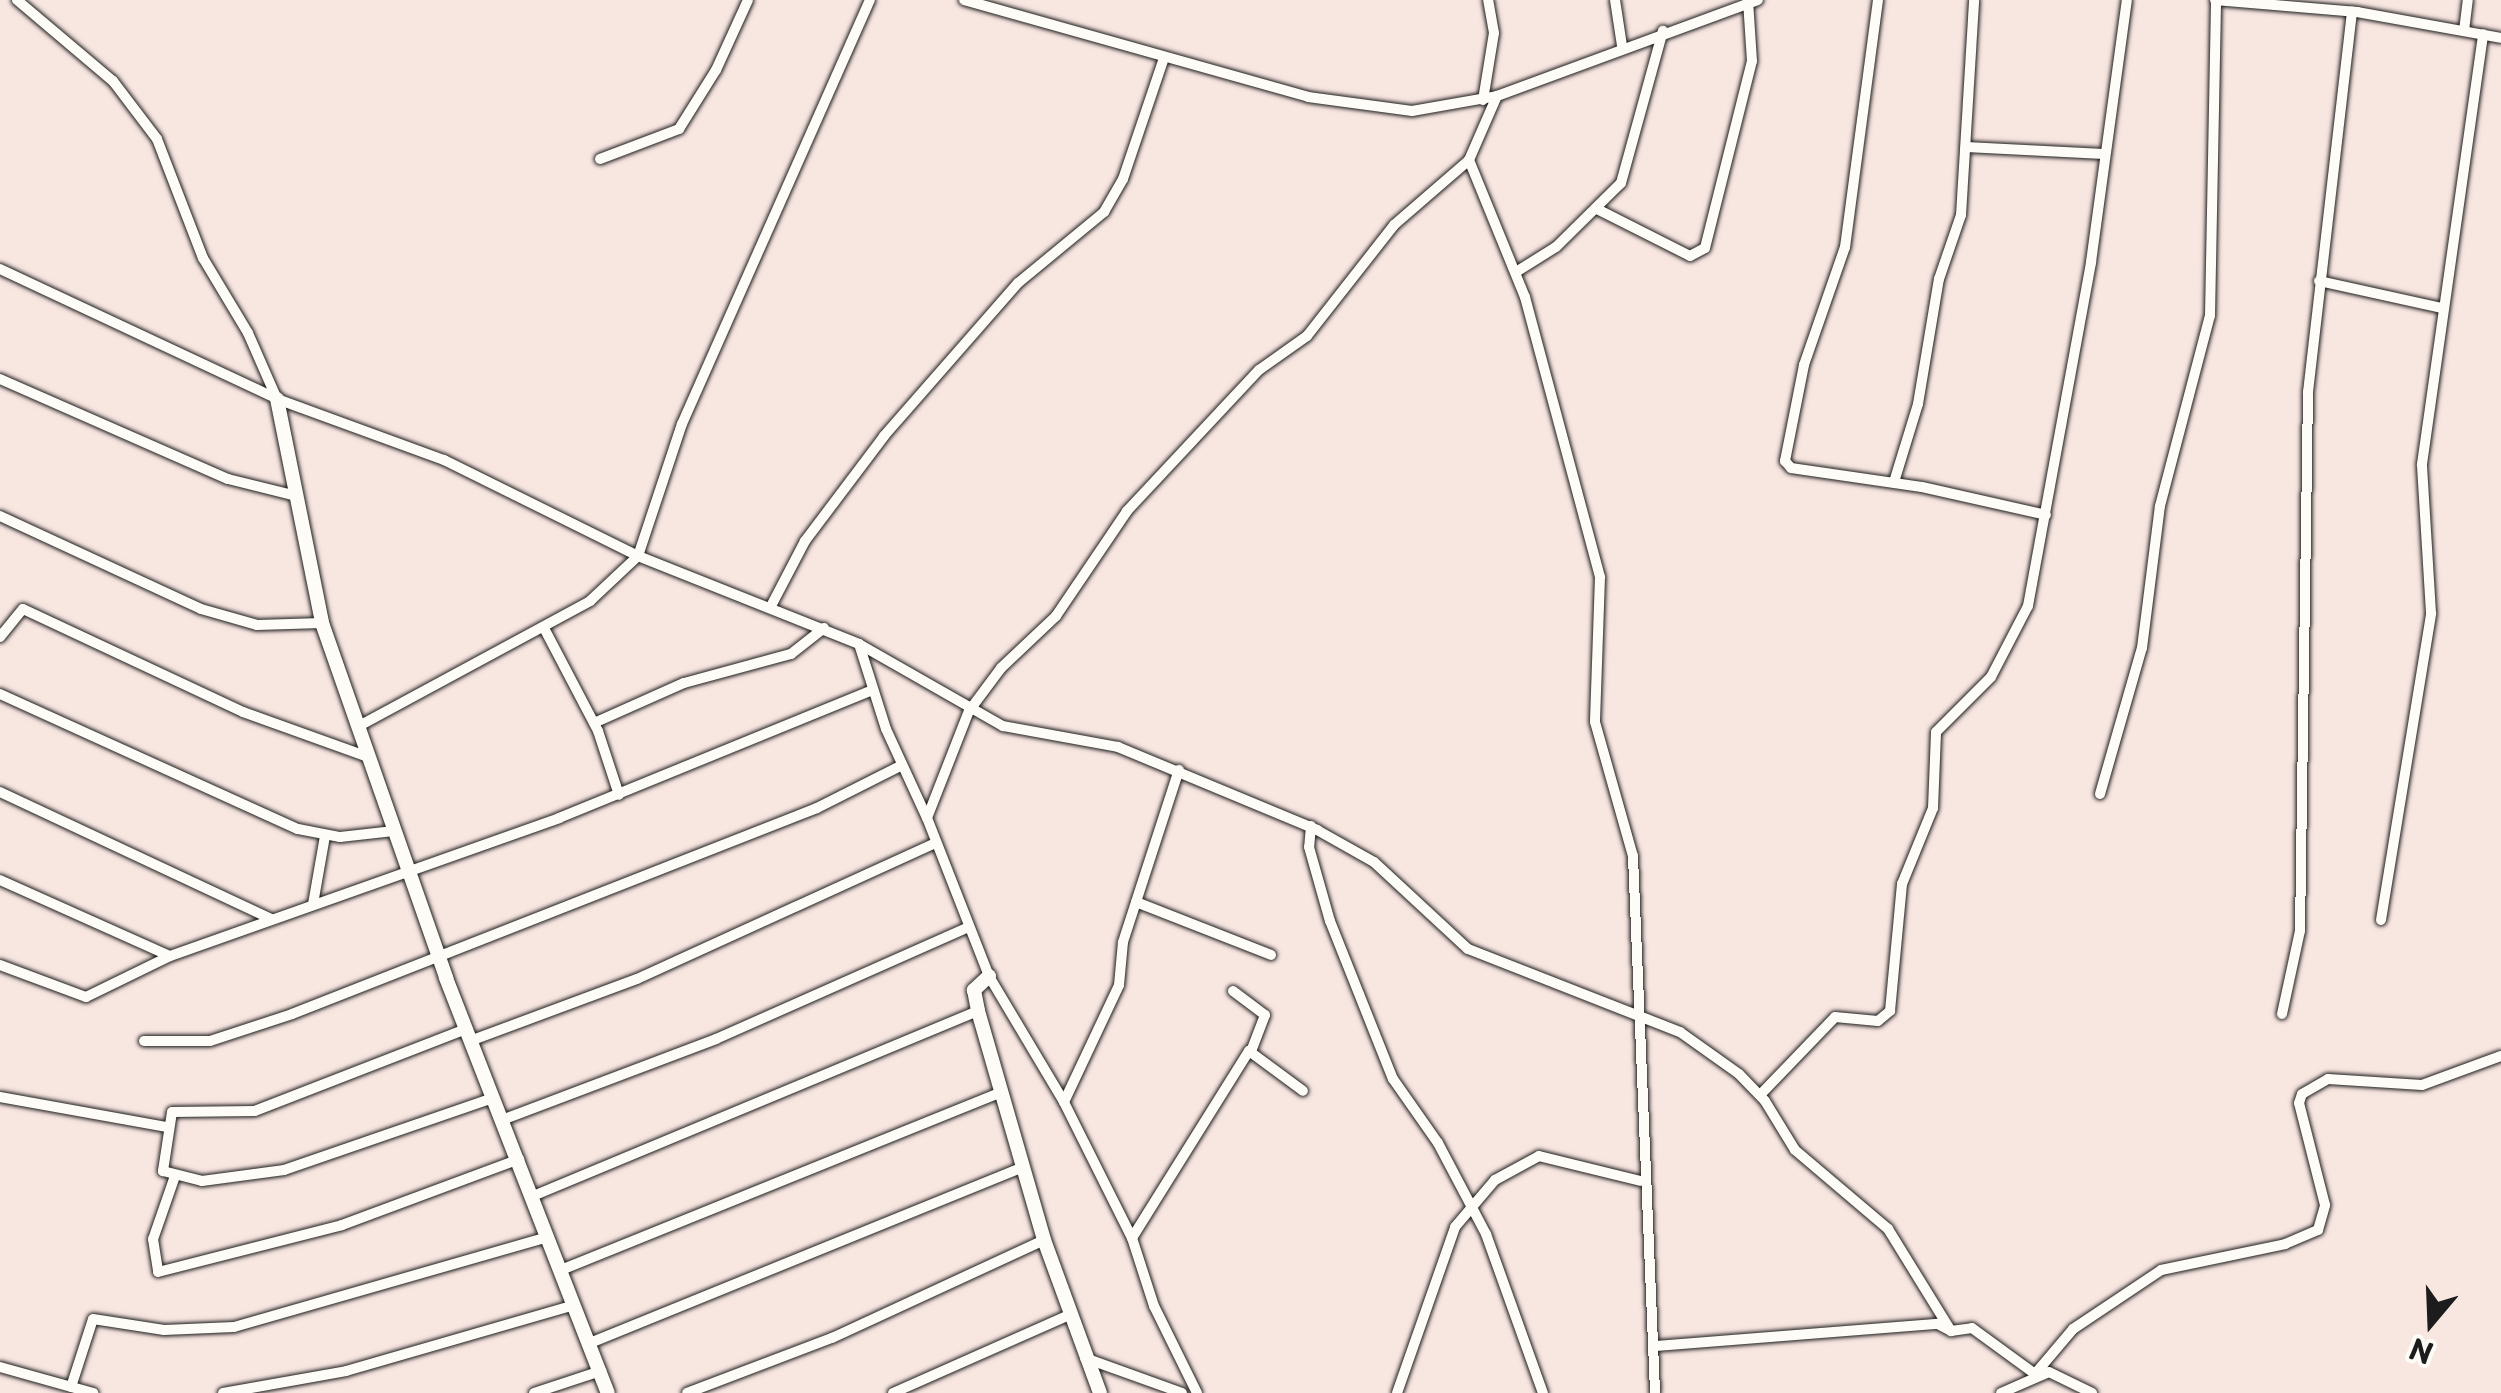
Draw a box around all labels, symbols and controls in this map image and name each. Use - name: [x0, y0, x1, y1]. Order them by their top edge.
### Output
- north arrow: [2381, 1273, 2481, 1373]
- text: N: [2404, 1328, 2439, 1376]

